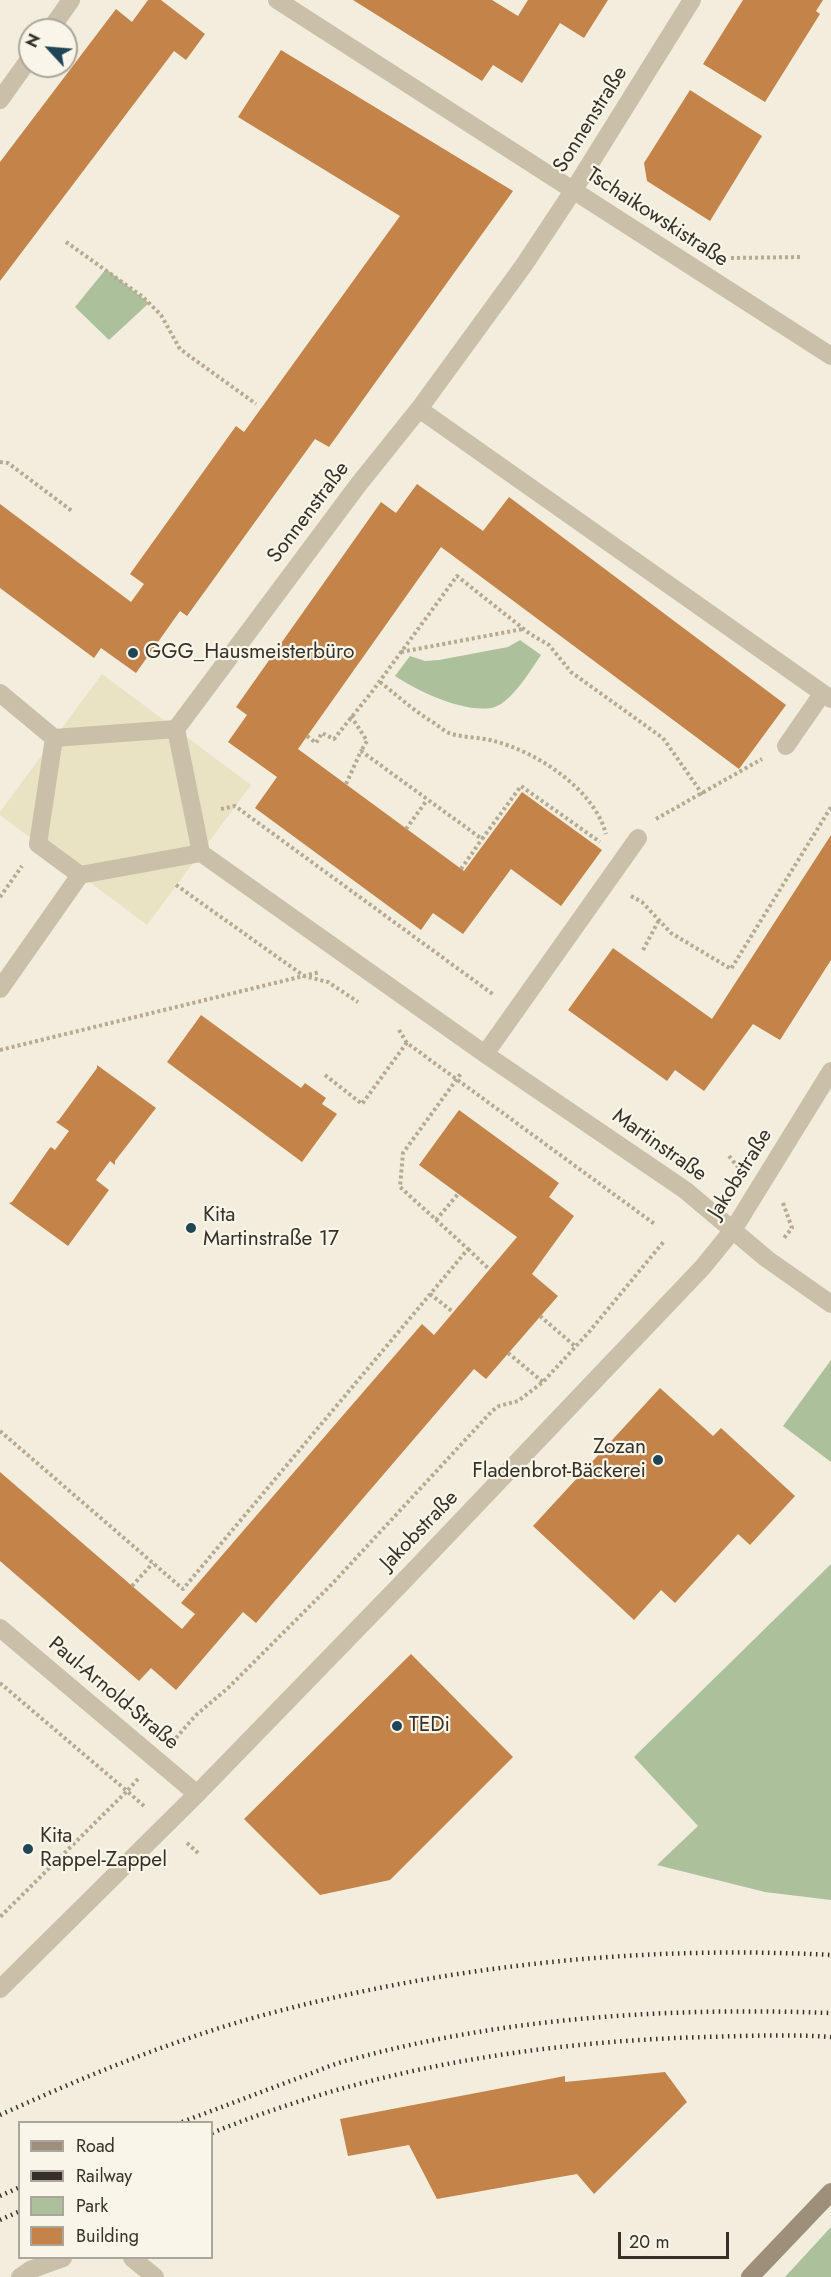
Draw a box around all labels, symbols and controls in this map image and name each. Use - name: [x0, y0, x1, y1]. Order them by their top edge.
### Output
- north arrow: [18, 18, 78, 78]
- text: N: [20, 30, 46, 52]
- street label: Sonnenstraße: [548, 62, 634, 178]
- street label: Tschaikowskistraße: [581, 163, 733, 273]
- street label: Sonnenstraße: [263, 457, 355, 569]
- place label: GGG_Hausmeisterbüro: [145, 640, 354, 666]
- marker: GGG_Hausmeisterbüro: [126, 646, 140, 660]
- street label: Martinstraße: [607, 1104, 711, 1188]
- street label: Jakobstraße: [704, 1125, 778, 1223]
- place label: Kita Martinstraße 17: [203, 1203, 339, 1253]
- marker: Kita Martinstraße 17: [184, 1221, 198, 1235]
- place label: Zozan Fladenbrot-Bäckerei: [472, 1435, 646, 1485]
- marker: Zozan Fladenbrot-Bäckerei: [651, 1453, 665, 1467]
- street label: Jakobstraße: [376, 1486, 464, 1576]
- street label: Paul-Arnold-Straße: [43, 1632, 183, 1756]
- place label: TEDi: [409, 1713, 450, 1739]
- marker: TEDi: [390, 1719, 404, 1733]
- place label: Kita Rappel-Zappel: [40, 1824, 167, 1874]
- marker: Kita Rappel-Zappel: [21, 1842, 35, 1856]
- legend: [18, 2121, 213, 2259]
- text: Road: [76, 2133, 115, 2159]
- text: Railway: [76, 2163, 132, 2189]
- text: Park: [76, 2193, 108, 2219]
- scale bar: [621, 2220, 732, 2258]
- text: Building: [76, 2223, 139, 2249]
- text: 20 m: [629, 2229, 669, 2255]

